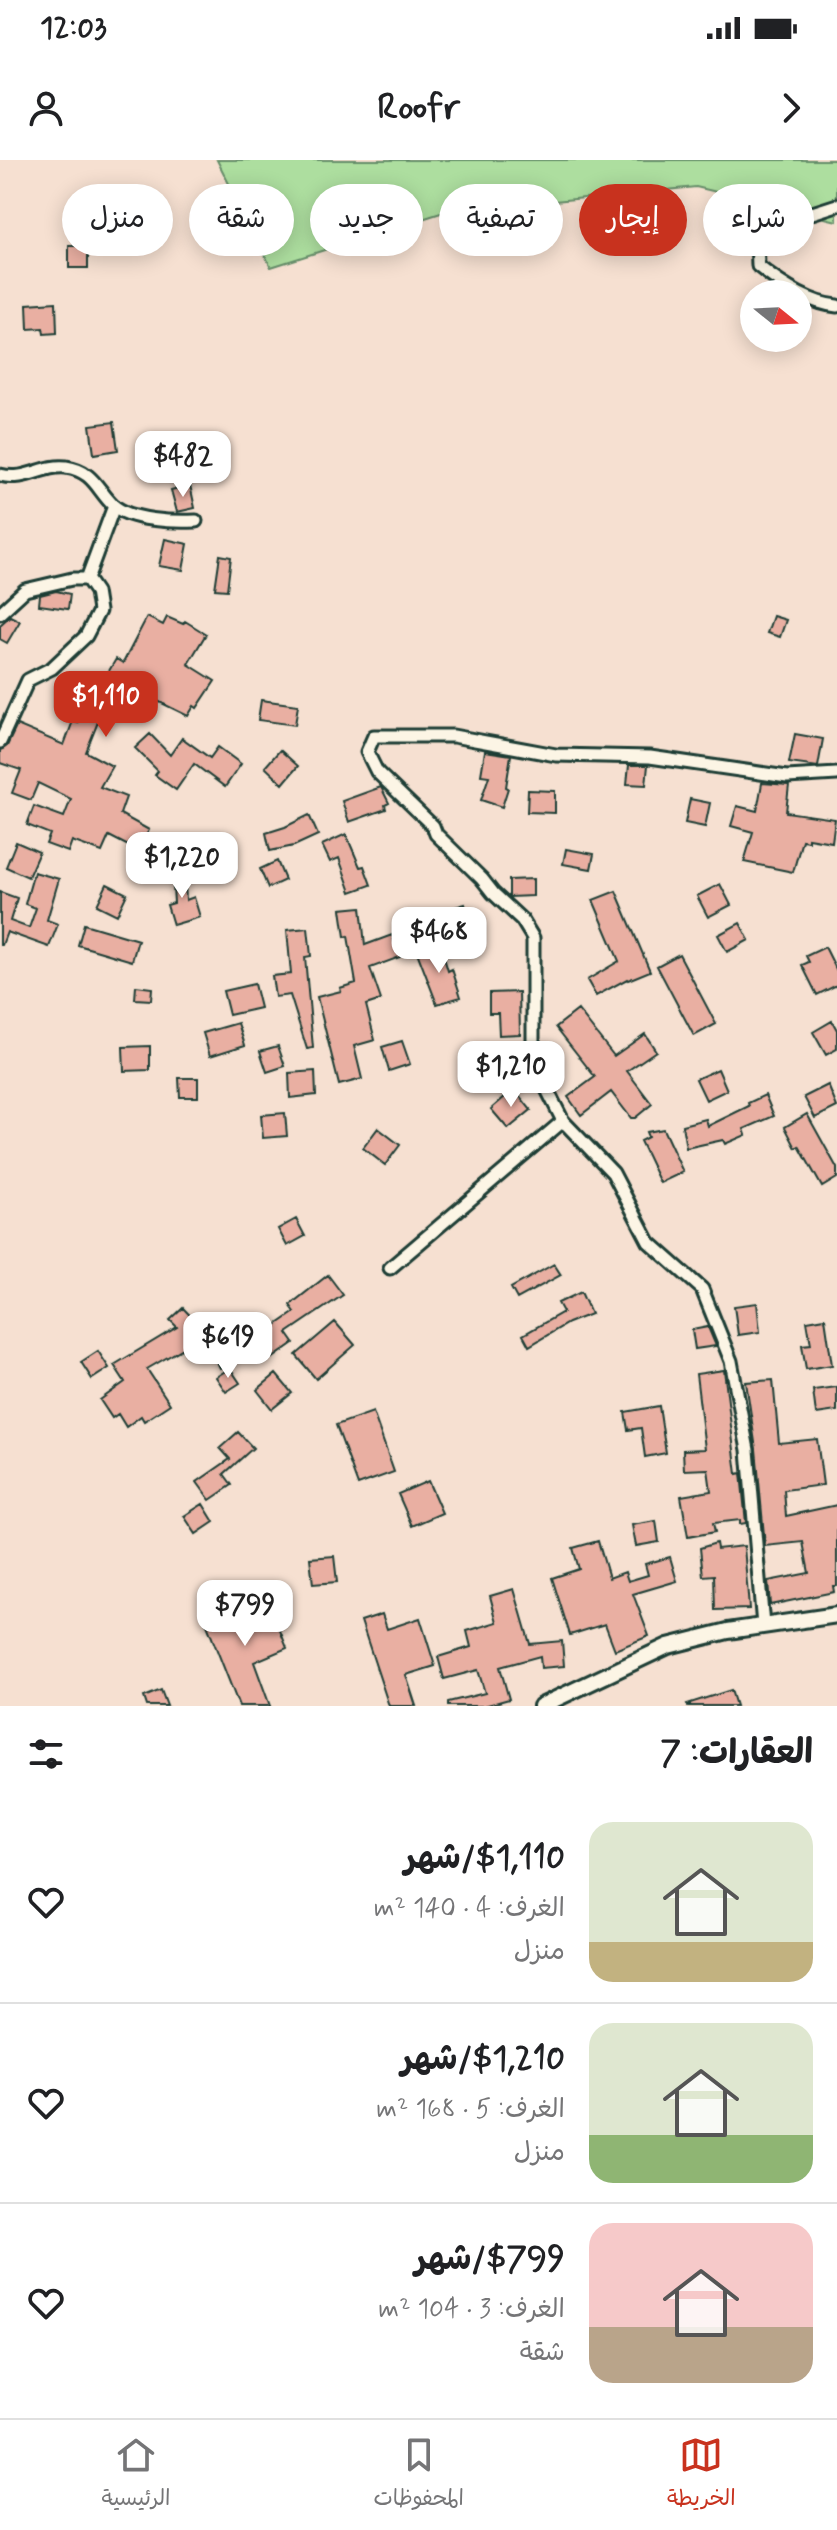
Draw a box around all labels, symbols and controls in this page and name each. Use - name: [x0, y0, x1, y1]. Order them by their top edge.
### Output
- text: 12:03: [40, 9, 107, 48]
- text: Roofr: [377, 85, 460, 132]
- icon: person: [24, 86, 68, 130]
- icon: forward: [769, 86, 813, 130]
- chip: منزل: [62, 184, 173, 256]
- chip: شقة: [189, 184, 294, 256]
- chip: جديد: [310, 184, 423, 256]
- chip: تصفية: [439, 184, 563, 256]
- chip: إيجار: [579, 184, 687, 256]
- chip: شراء: [703, 184, 814, 256]
- north arrow: [740, 280, 812, 352]
- map controls: [740, 280, 812, 352]
- pin: $482: [136, 431, 230, 499]
- text: $482: [153, 440, 213, 474]
- pin: $1,110: [41, 671, 171, 739]
- text: $1,110: [72, 680, 140, 714]
- pin: $1,220: [117, 832, 247, 900]
- text: $1,220: [144, 841, 220, 875]
- pin: $468: [392, 907, 486, 975]
- text: $468: [410, 916, 468, 950]
- pin: $1,210: [446, 1041, 576, 1109]
- text: $1,210: [476, 1050, 546, 1084]
- pin: $619: [181, 1312, 275, 1380]
- text: $619: [201, 1321, 255, 1355]
- pin: $799: [198, 1580, 292, 1648]
- text: $799: [215, 1589, 275, 1623]
- text: العقارات: 7: [660, 1731, 813, 1776]
- icon: filters: [24, 1732, 68, 1776]
- text: $1,110/شهر: [404, 1836, 565, 1881]
- icon: home: [653, 1854, 749, 1950]
- icon: heart: [24, 1880, 68, 1924]
- text: الغرف: 4 · 140 m²: [374, 1892, 565, 1926]
- text: منزل: [514, 1935, 565, 1969]
- text: $1,210/شهر: [401, 2037, 565, 2082]
- icon: home: [653, 2055, 749, 2151]
- icon: heart: [24, 2081, 68, 2125]
- text: الغرف: 5 · 168 m²: [376, 2093, 565, 2127]
- text: منزل: [514, 2136, 565, 2170]
- text: $799/شهر: [415, 2237, 565, 2282]
- icon: home: [653, 2255, 749, 2351]
- icon: heart: [24, 2281, 68, 2325]
- text: الغرف: 3 · 104 m²: [378, 2293, 565, 2327]
- text: شقة: [520, 2336, 565, 2370]
- tab: الرئيسية: [101, 2433, 171, 2517]
- tab: المحفوظات: [373, 2433, 464, 2517]
- tab: الخريطة: [667, 2433, 736, 2517]

